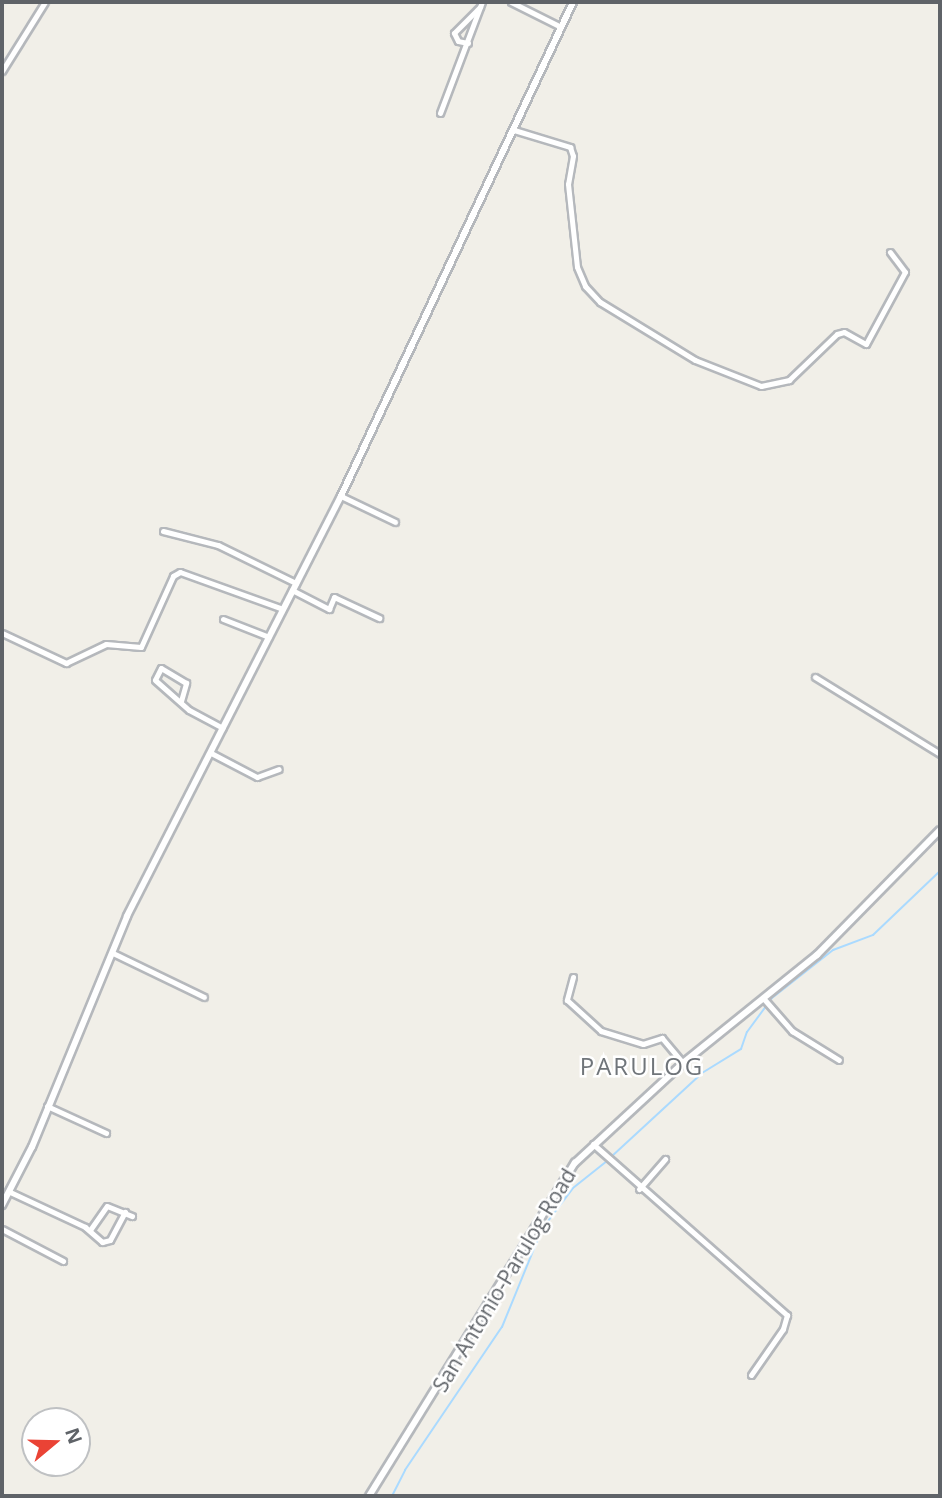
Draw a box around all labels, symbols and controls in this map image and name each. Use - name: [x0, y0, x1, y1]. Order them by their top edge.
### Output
- district label: PARULOG: [581, 1052, 703, 1080]
- street label: San Antonio-Parulog Road: [427, 1164, 581, 1396]
- north arrow: [21, 1407, 91, 1477]
- text: N: [59, 1424, 89, 1447]

